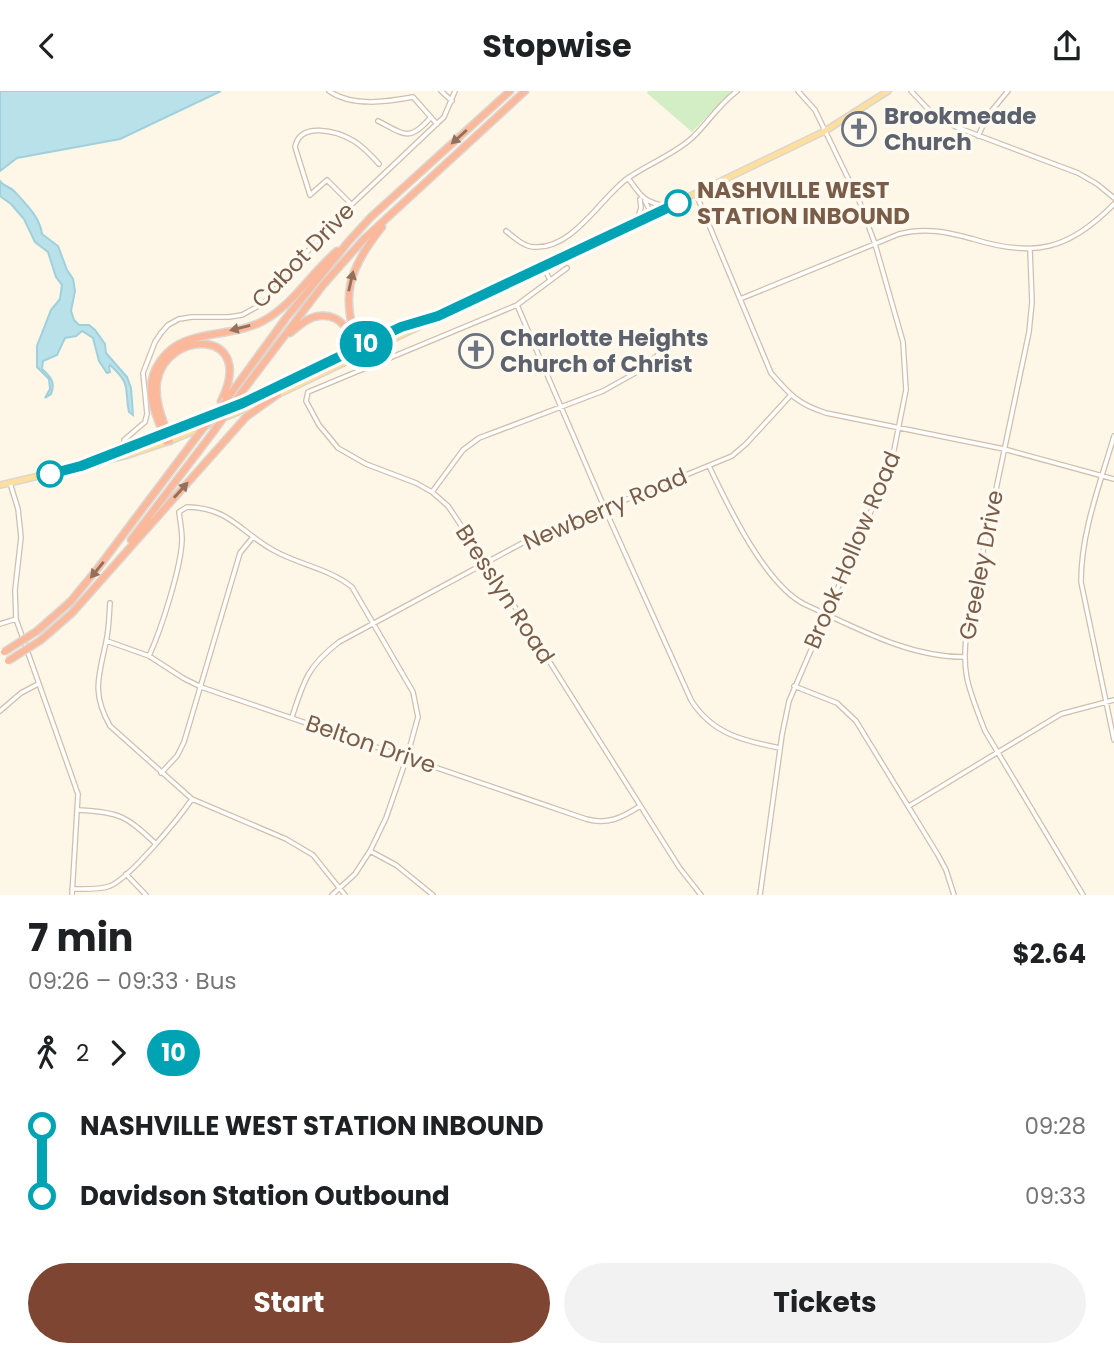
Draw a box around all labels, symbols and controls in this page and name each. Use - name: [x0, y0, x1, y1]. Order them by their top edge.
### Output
- text: Stopwise: [482, 23, 632, 68]
- icon: back: [28, 27, 66, 65]
- icon: share: [1048, 27, 1086, 65]
- place label: Brookmeade Church: [884, 100, 1036, 158]
- church icon: Brookmeade Church: [840, 110, 878, 148]
- one-way arrow: [450, 129, 468, 145]
- place label: NASHVILLE WEST STATION INBOUND: [697, 174, 910, 232]
- marker: NASHVILLE WEST STATION INBOUND: [665, 190, 691, 216]
- street label: Cabot Drive: [244, 195, 362, 315]
- one-way arrow: [346, 270, 357, 292]
- line badge: 10: [334, 321, 398, 367]
- place label: Charlotte Heights Church of Christ: [500, 322, 709, 380]
- one-way arrow: [229, 323, 251, 334]
- text: 10: [354, 327, 378, 360]
- church icon: Charlotte Heights Church of Christ: [457, 332, 495, 370]
- street label: Brook Hollow Road: [796, 446, 908, 654]
- street label: Newberry Road: [518, 460, 692, 558]
- unlabelled marker: [37, 461, 63, 487]
- one-way arrow: [173, 481, 189, 499]
- street label: Greeley Drive: [951, 488, 1011, 642]
- street label: Bresslyn Road: [448, 518, 562, 670]
- one-way arrow: [89, 560, 104, 578]
- street label: Belton Drive: [302, 707, 440, 781]
- text: 7 min: [28, 911, 133, 964]
- text: $2.64: [1013, 936, 1086, 972]
- text: 09:26 – 09:33 · Bus: [28, 965, 236, 997]
- icon: walk: [28, 1034, 66, 1072]
- icon: forward: [99, 1034, 137, 1072]
- text: 10: [161, 1036, 186, 1069]
- text: 2: [76, 1037, 89, 1069]
- text: NASHVILLE WEST STATION INBOUND: [80, 1108, 544, 1144]
- text: 09:28: [1024, 1110, 1086, 1142]
- text: Davidson Station Outbound: [80, 1178, 450, 1214]
- text: 09:33: [1025, 1180, 1086, 1212]
- button: Start: [28, 1263, 550, 1343]
- button: Tickets: [564, 1263, 1086, 1343]

